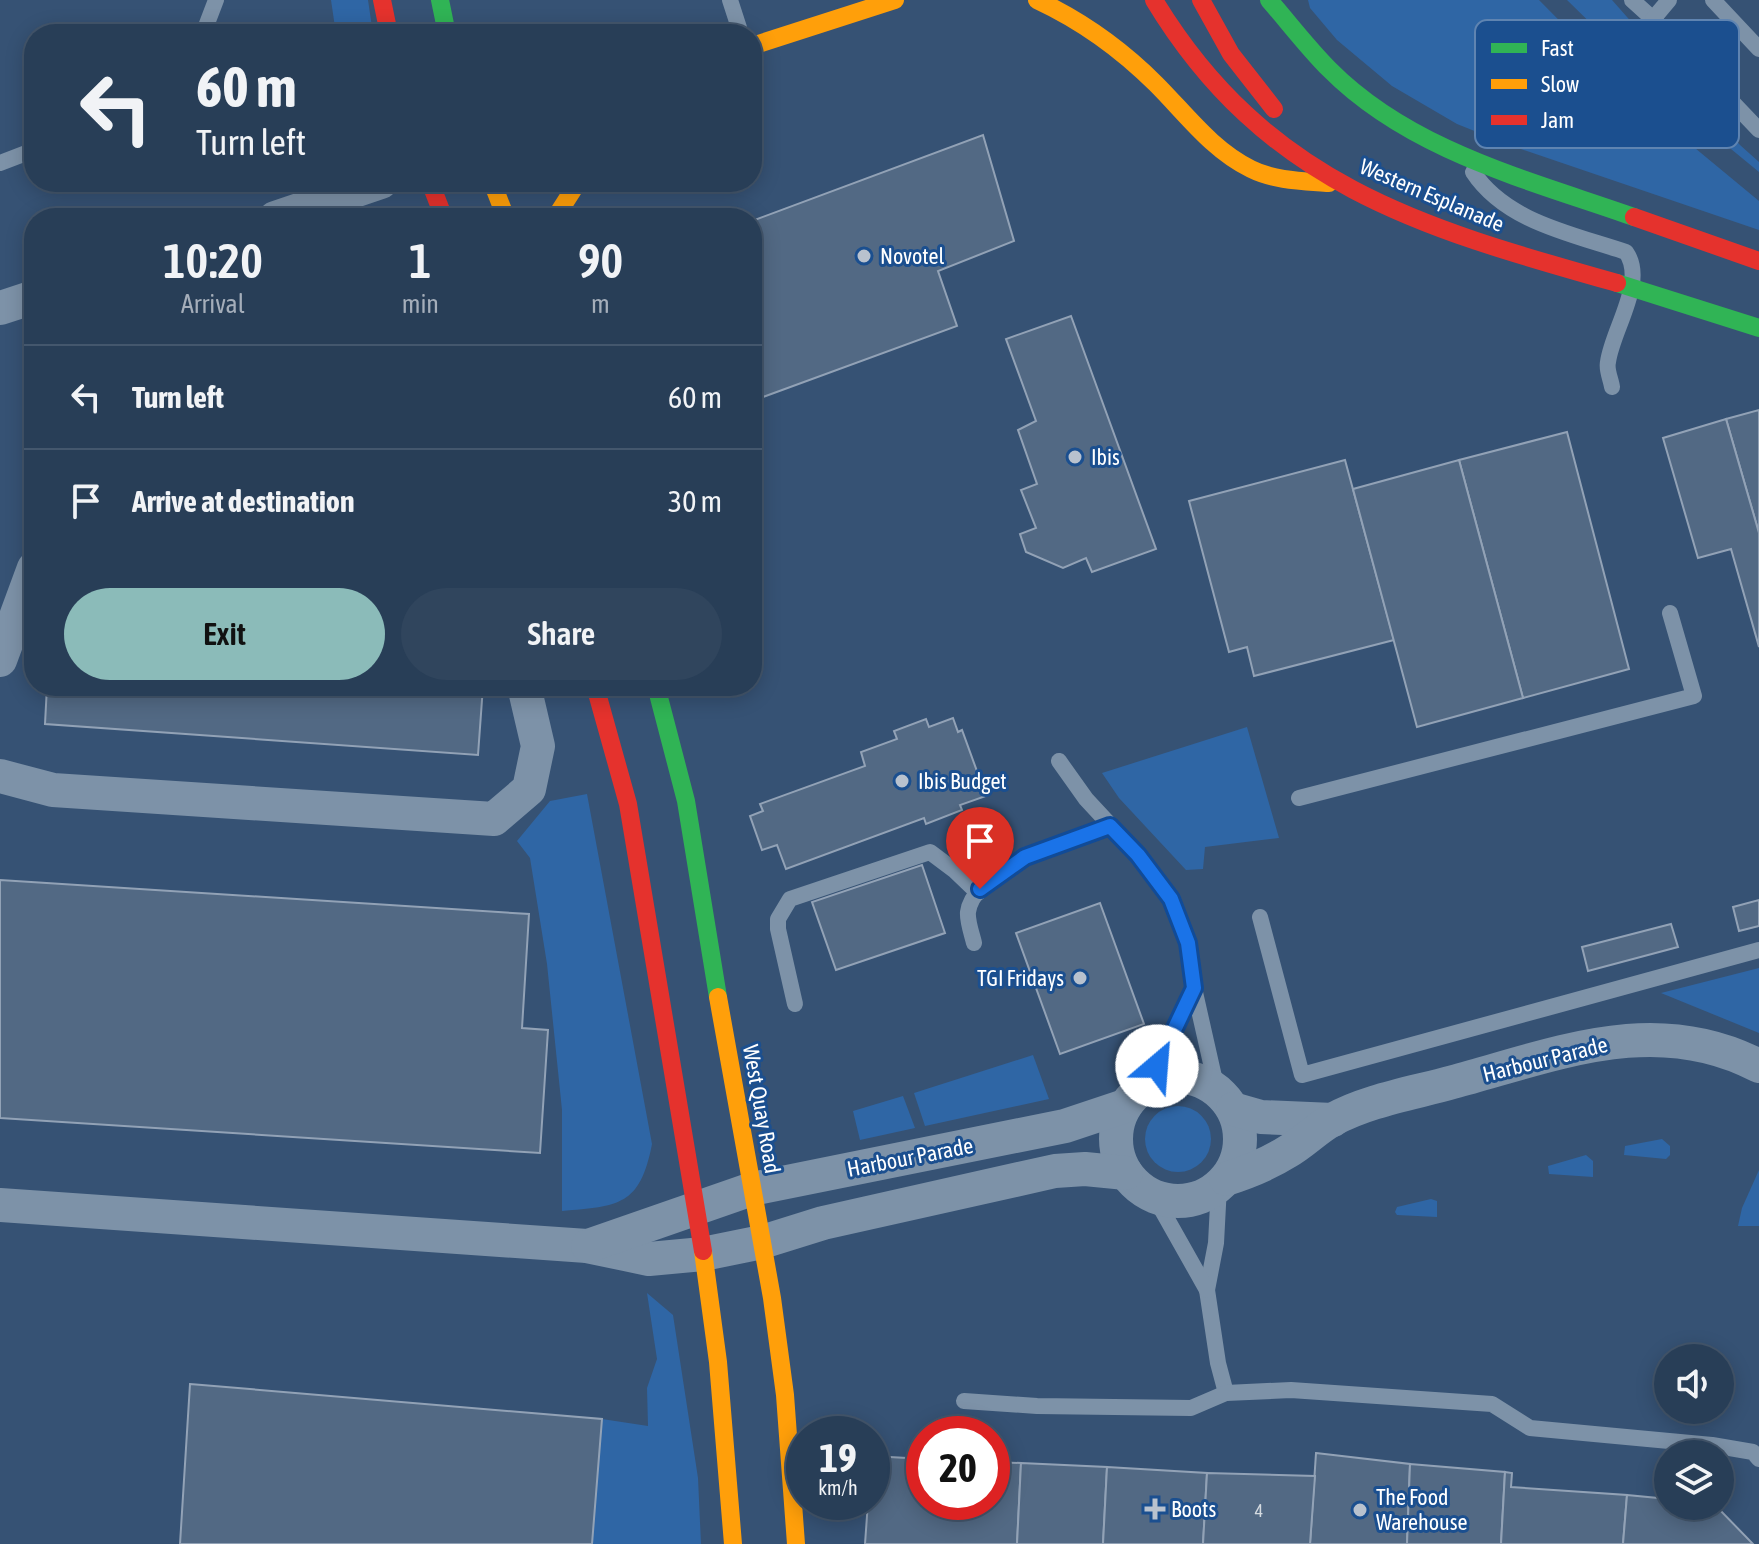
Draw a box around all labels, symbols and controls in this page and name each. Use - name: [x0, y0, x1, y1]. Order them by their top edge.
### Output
- legend: [1475, 20, 1739, 148]
- text: Fast: [1541, 35, 1574, 61]
- text: 60 m: [196, 55, 297, 119]
- icon: left: [64, 56, 168, 160]
- text: Slow: [1541, 71, 1579, 97]
- text: Jam: [1541, 107, 1574, 133]
- text: Turn left: [196, 121, 306, 163]
- street label: Western Esplanade: [1356, 153, 1508, 237]
- text: 10:20: [163, 233, 263, 288]
- text: 1: [409, 233, 432, 288]
- text: 90: [578, 233, 623, 288]
- place label: Novotel: [880, 243, 944, 269]
- marker: Novotel: [855, 247, 873, 265]
- text: Arrival: [181, 289, 245, 319]
- text: min: [402, 289, 439, 319]
- text: m: [591, 289, 610, 319]
- icon: left: [64, 375, 108, 419]
- text: Turn left: [132, 380, 224, 414]
- text: 60 m: [668, 380, 722, 414]
- place label: Ibis: [1091, 444, 1120, 470]
- marker: Ibis: [1066, 448, 1084, 466]
- icon: arrive: [64, 479, 108, 523]
- text: Arrive at destination: [132, 484, 354, 518]
- text: 30 m: [668, 484, 722, 518]
- button: Exit: [64, 588, 385, 680]
- button: Share: [401, 588, 722, 680]
- place label: Ibis Budget: [918, 768, 1007, 794]
- marker: Ibis Budget: [893, 772, 911, 790]
- pin: [946, 807, 1014, 889]
- icon: arrive: [958, 819, 1002, 863]
- place label: TGI Fridays: [977, 965, 1064, 991]
- marker: TGI Fridays: [1071, 969, 1089, 987]
- position arrow: [1115, 1024, 1199, 1108]
- street label: Harbour Parade: [1480, 1031, 1610, 1087]
- street label: West Quay Road: [738, 1043, 786, 1175]
- street label: Harbour Parade: [845, 1132, 975, 1182]
- map controls: [1654, 1344, 1734, 1520]
- button: sound: [1654, 1344, 1734, 1424]
- speed limit sign: 20: [906, 1416, 1010, 1520]
- text: 19: [819, 1435, 857, 1480]
- button: layers: [1654, 1440, 1734, 1520]
- text: km/h: [818, 1476, 858, 1499]
- place label: The Food Warehouse: [1376, 1484, 1467, 1535]
- place label: Boots: [1171, 1496, 1216, 1522]
- marker: Boots: [1146, 1500, 1164, 1518]
- house number: 4: [1255, 1500, 1263, 1521]
- marker: The Food Warehouse: [1351, 1501, 1369, 1519]

